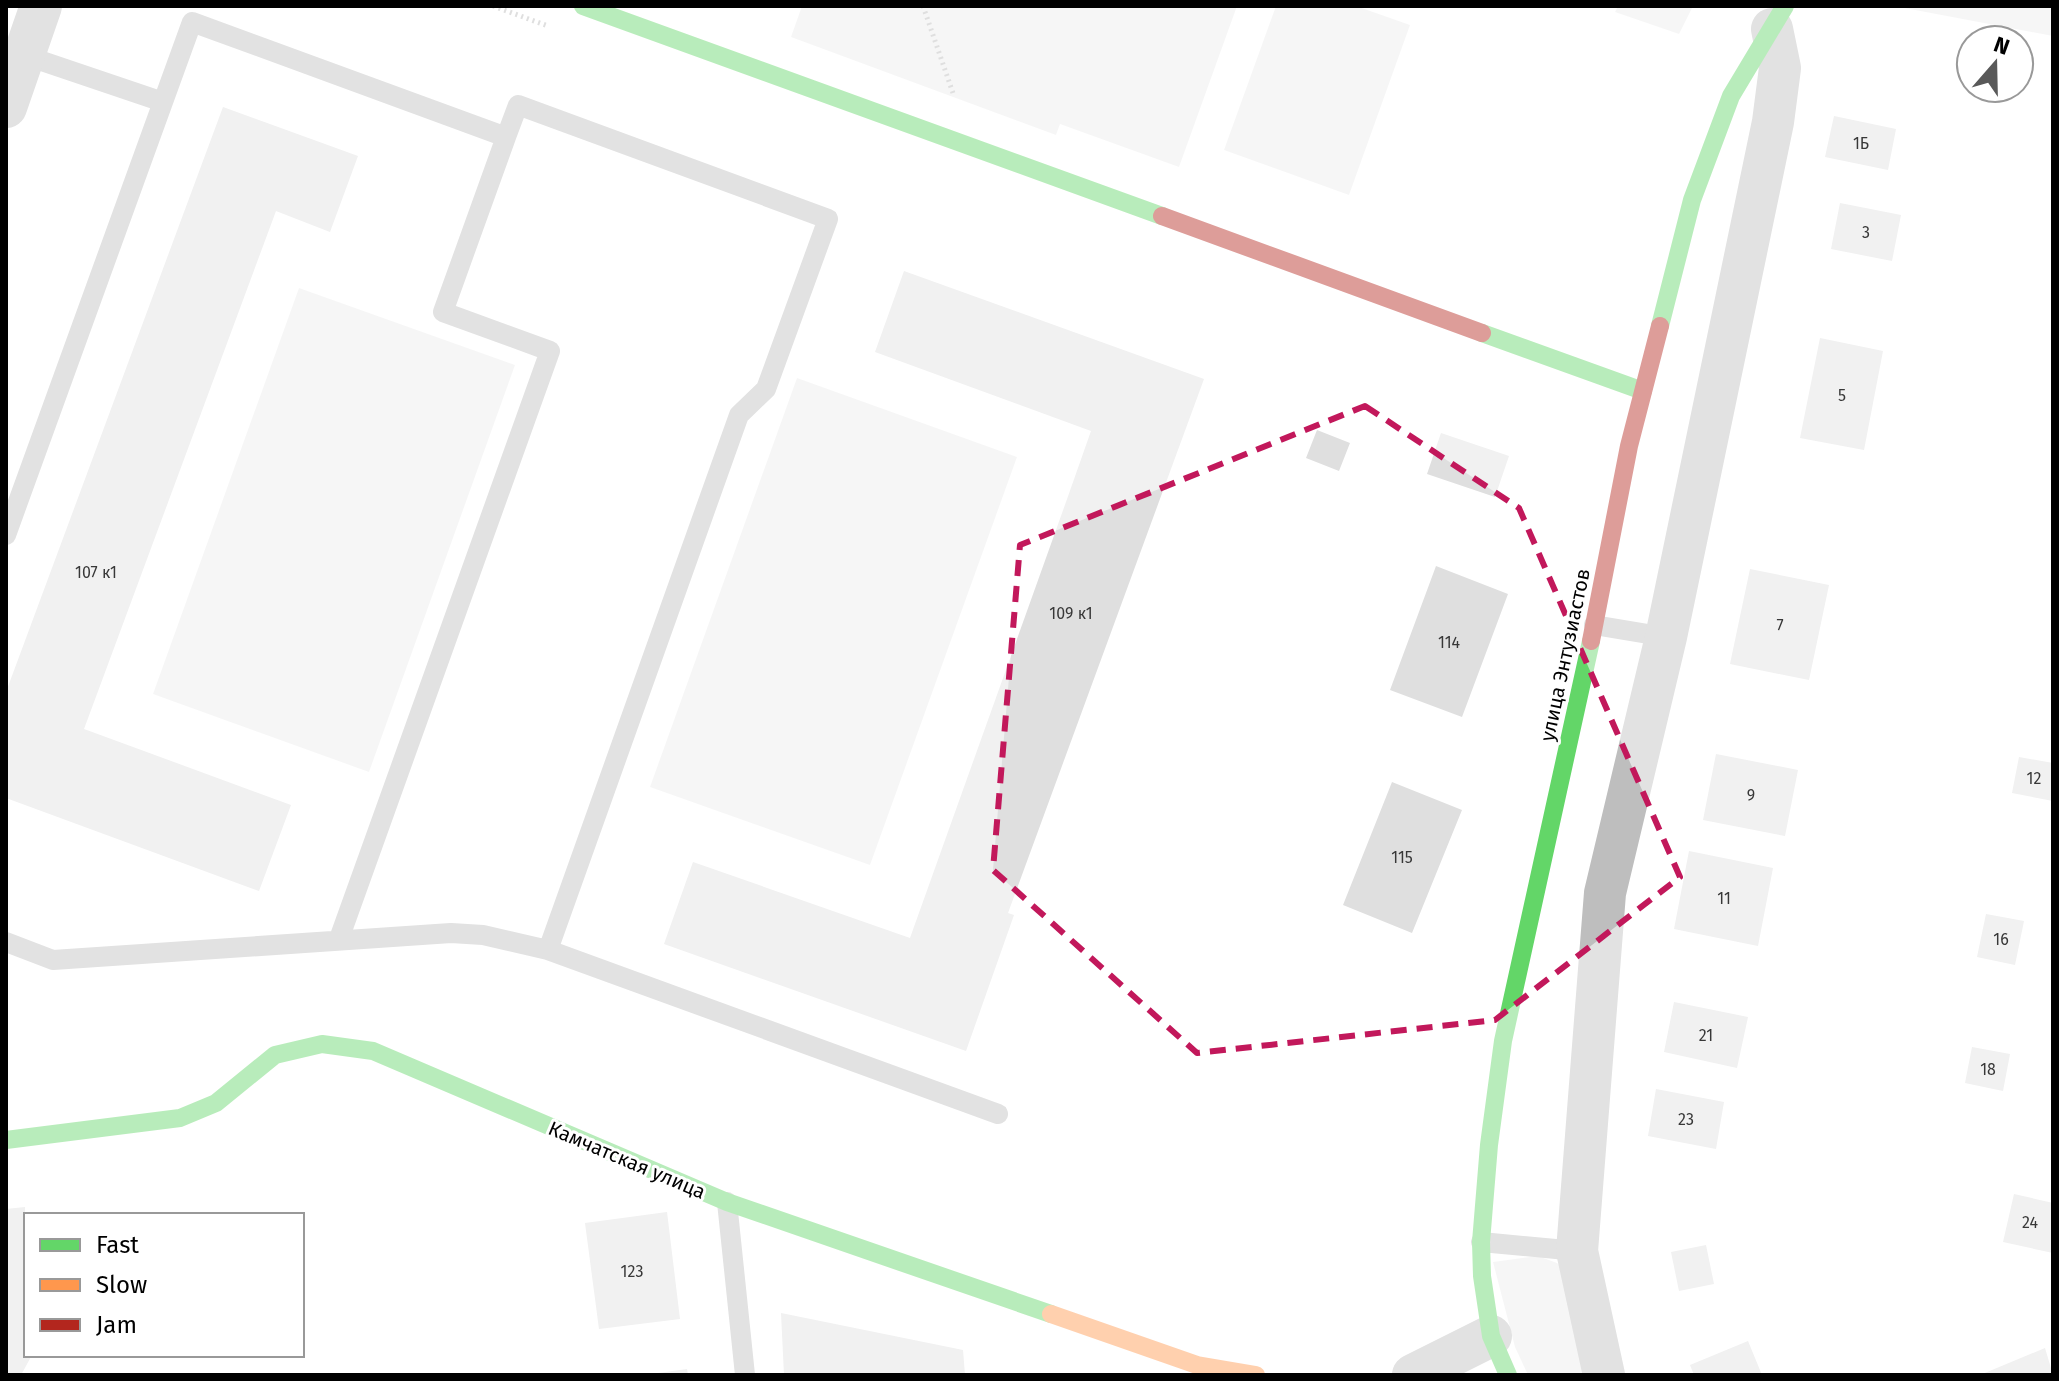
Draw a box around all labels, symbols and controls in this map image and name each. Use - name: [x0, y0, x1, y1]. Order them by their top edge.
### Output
- north arrow: [1955, 24, 2035, 104]
- text: N: [1990, 30, 2013, 61]
- house number: 1Б: [1853, 134, 1869, 153]
- house number: 3: [1862, 223, 1870, 242]
- house number: 5: [1838, 386, 1846, 405]
- house number: 107 к1: [75, 563, 117, 582]
- street label: улица Энтузиастов: [1535, 566, 1595, 744]
- house number: 109 к1: [1049, 604, 1093, 623]
- house number: 7: [1776, 616, 1784, 635]
- house number: 114: [1438, 633, 1461, 652]
- house number: 12: [2027, 769, 2041, 788]
- house number: 9: [1747, 786, 1755, 805]
- house number: 115: [1391, 848, 1413, 867]
- house number: 11: [1717, 889, 1731, 908]
- house number: 16: [1993, 930, 2009, 949]
- house number: 21: [1699, 1026, 1713, 1045]
- house number: 18: [1980, 1060, 1996, 1079]
- house number: 23: [1678, 1110, 1694, 1129]
- street label: Камчатская улица: [545, 1116, 709, 1204]
- legend: [24, 1213, 304, 1357]
- house number: 24: [2022, 1213, 2038, 1232]
- text: Fast: [96, 1231, 139, 1259]
- house number: 123: [621, 1262, 643, 1281]
- text: Slow: [96, 1271, 147, 1299]
- text: Jam: [96, 1311, 137, 1339]

